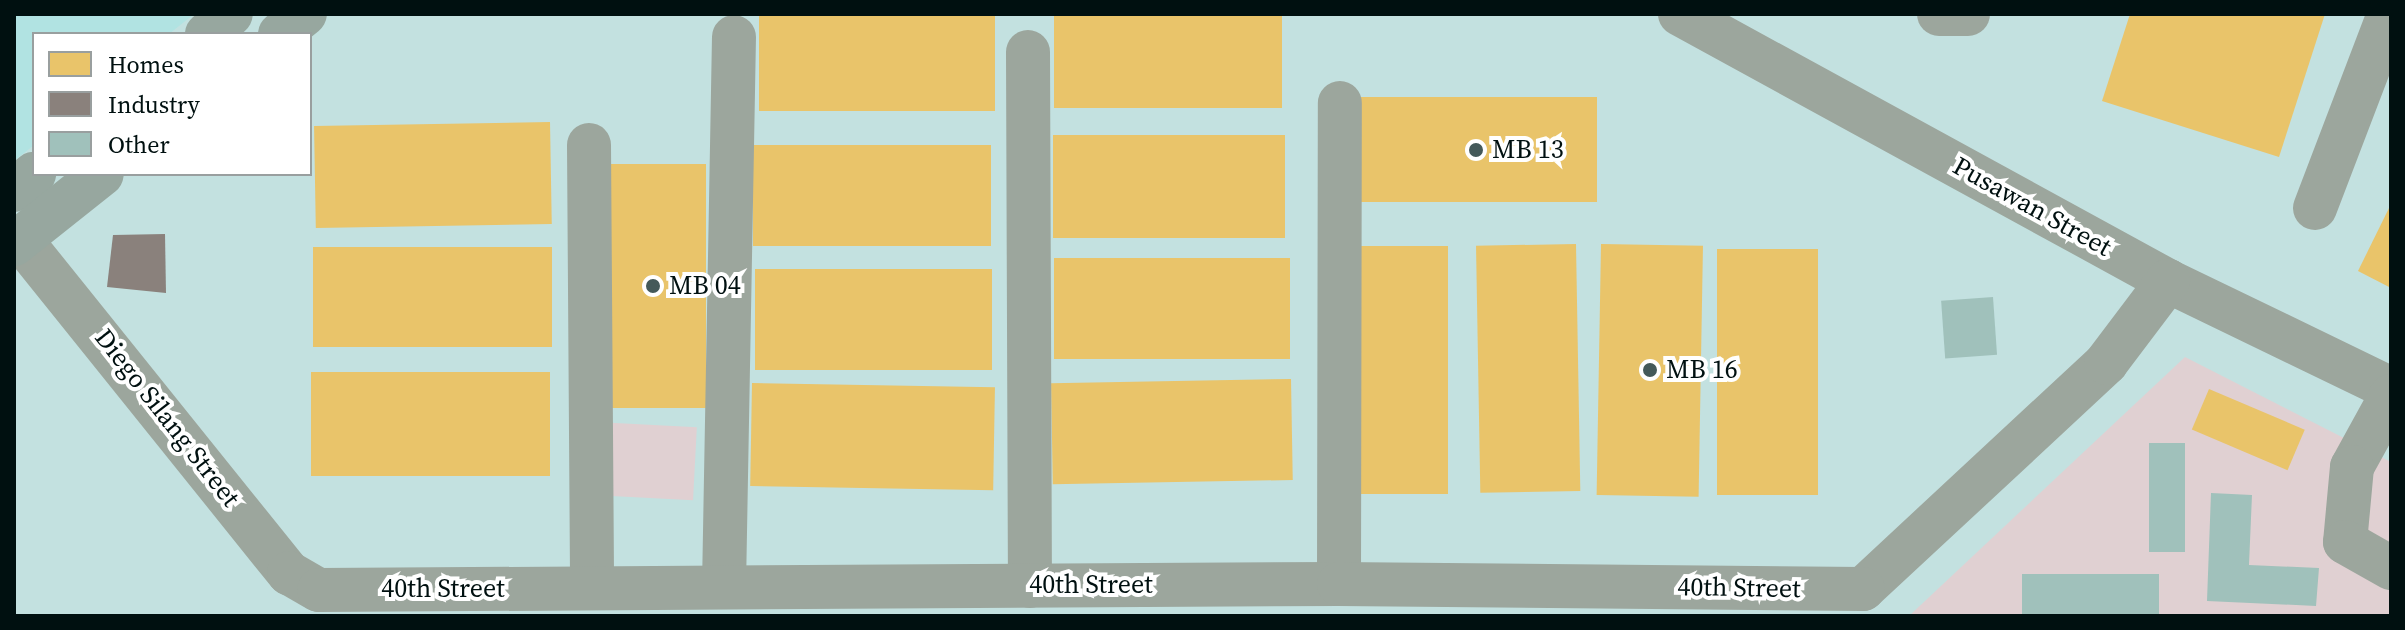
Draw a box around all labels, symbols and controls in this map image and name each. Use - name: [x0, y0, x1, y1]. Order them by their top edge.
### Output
- legend: [32, 32, 312, 176]
- text: Homes: [108, 48, 184, 81]
- text: Industry: [108, 88, 200, 121]
- text: Other: [108, 128, 170, 161]
- place label: MB 13: [1492, 134, 1564, 166]
- marker: MB 13: [1467, 141, 1485, 159]
- street label: Pusawan Street: [1947, 151, 2117, 263]
- place label: MB 04: [669, 270, 741, 302]
- marker: MB 04: [644, 277, 662, 295]
- street label: Diego Silang Street: [88, 323, 246, 513]
- place label: MB 16: [1666, 354, 1738, 386]
- marker: MB 16: [1641, 361, 1659, 379]
- street label: 40th Street: [1029, 569, 1153, 601]
- street label: 40th Street: [1677, 571, 1801, 605]
- street label: 40th Street: [381, 573, 505, 605]

